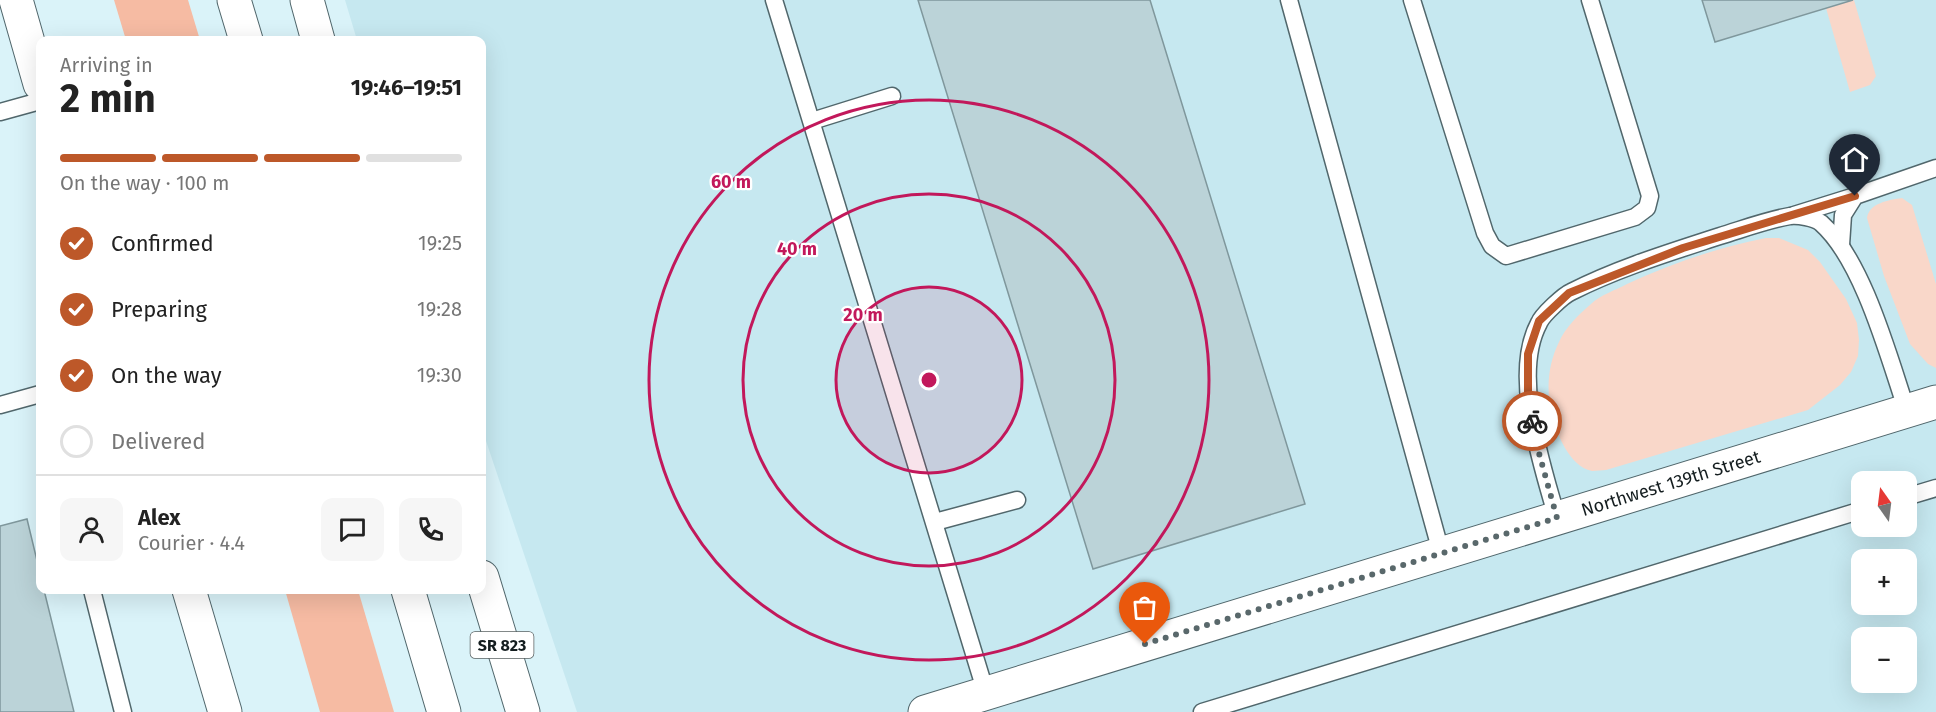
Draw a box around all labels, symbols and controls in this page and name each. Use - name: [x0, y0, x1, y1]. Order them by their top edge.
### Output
- text: Arriving in: [60, 53, 153, 77]
- text: 19:46–19:51: [351, 74, 462, 101]
- text: 2 min: [60, 76, 156, 122]
- pin: [1829, 134, 1880, 196]
- icon: home: [1838, 143, 1871, 176]
- text: On the way · 100 m: [60, 171, 229, 195]
- text: 60 m: [711, 171, 751, 193]
- icon: check: [60, 227, 93, 260]
- text: Confirmed: [111, 230, 214, 257]
- text: 19:25: [418, 231, 462, 255]
- text: 40 m: [777, 238, 817, 260]
- icon: check: [60, 293, 93, 326]
- text: Preparing: [111, 296, 207, 323]
- text: 19:28: [417, 297, 462, 321]
- text: 20 m: [843, 304, 883, 326]
- icon: check: [60, 359, 93, 392]
- text: On the way: [111, 362, 222, 389]
- text: 19:30: [417, 363, 462, 387]
- centre of rings: [919, 370, 939, 390]
- courier: [1502, 391, 1562, 451]
- icon: bike: [1516, 405, 1549, 438]
- text: Delivered: [111, 428, 206, 455]
- street label: Northwest 139th Street: [1579, 445, 1763, 521]
- north arrow: [1851, 471, 1917, 537]
- map controls: [1851, 471, 1917, 693]
- button: person: [60, 498, 123, 561]
- button: chat: [321, 498, 384, 561]
- button: phone: [399, 498, 462, 561]
- text: Alex: [138, 504, 181, 531]
- text: Courier · 4.4: [138, 531, 245, 555]
- button: +: [1851, 549, 1917, 615]
- pin: [1119, 582, 1170, 644]
- icon: bag: [1128, 591, 1161, 624]
- button: −: [1851, 627, 1917, 693]
- road number: SR 823: [470, 632, 534, 658]

